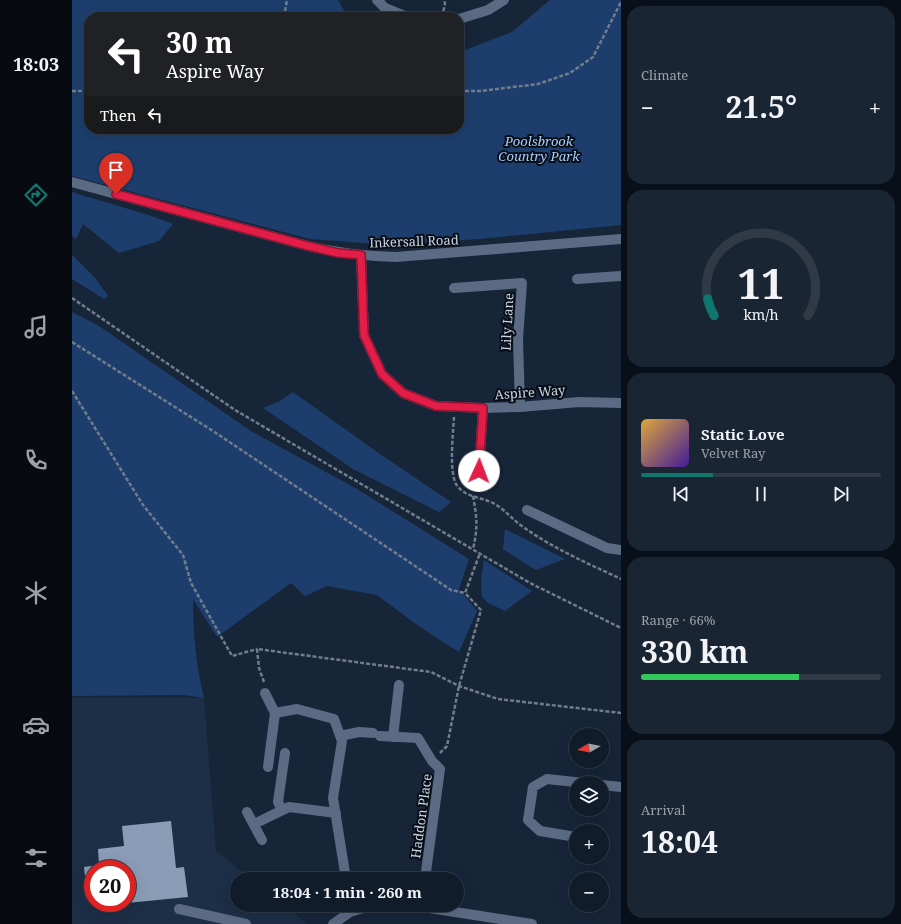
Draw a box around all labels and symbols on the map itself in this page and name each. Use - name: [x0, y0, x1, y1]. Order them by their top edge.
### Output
- park label: Poolsbrook Country Park: [498, 132, 580, 165]
- pin: [99, 153, 133, 194]
- street label: Inkersall Road: [369, 230, 459, 252]
- street label: Lily Lane: [497, 293, 518, 351]
- street label: Aspire Way: [494, 381, 567, 403]
- position arrow: [458, 450, 500, 492]
- north arrow: [569, 728, 609, 768]
- street label: Haddon Place: [406, 772, 436, 860]
- speed limit sign: 20: [84, 860, 136, 912]

